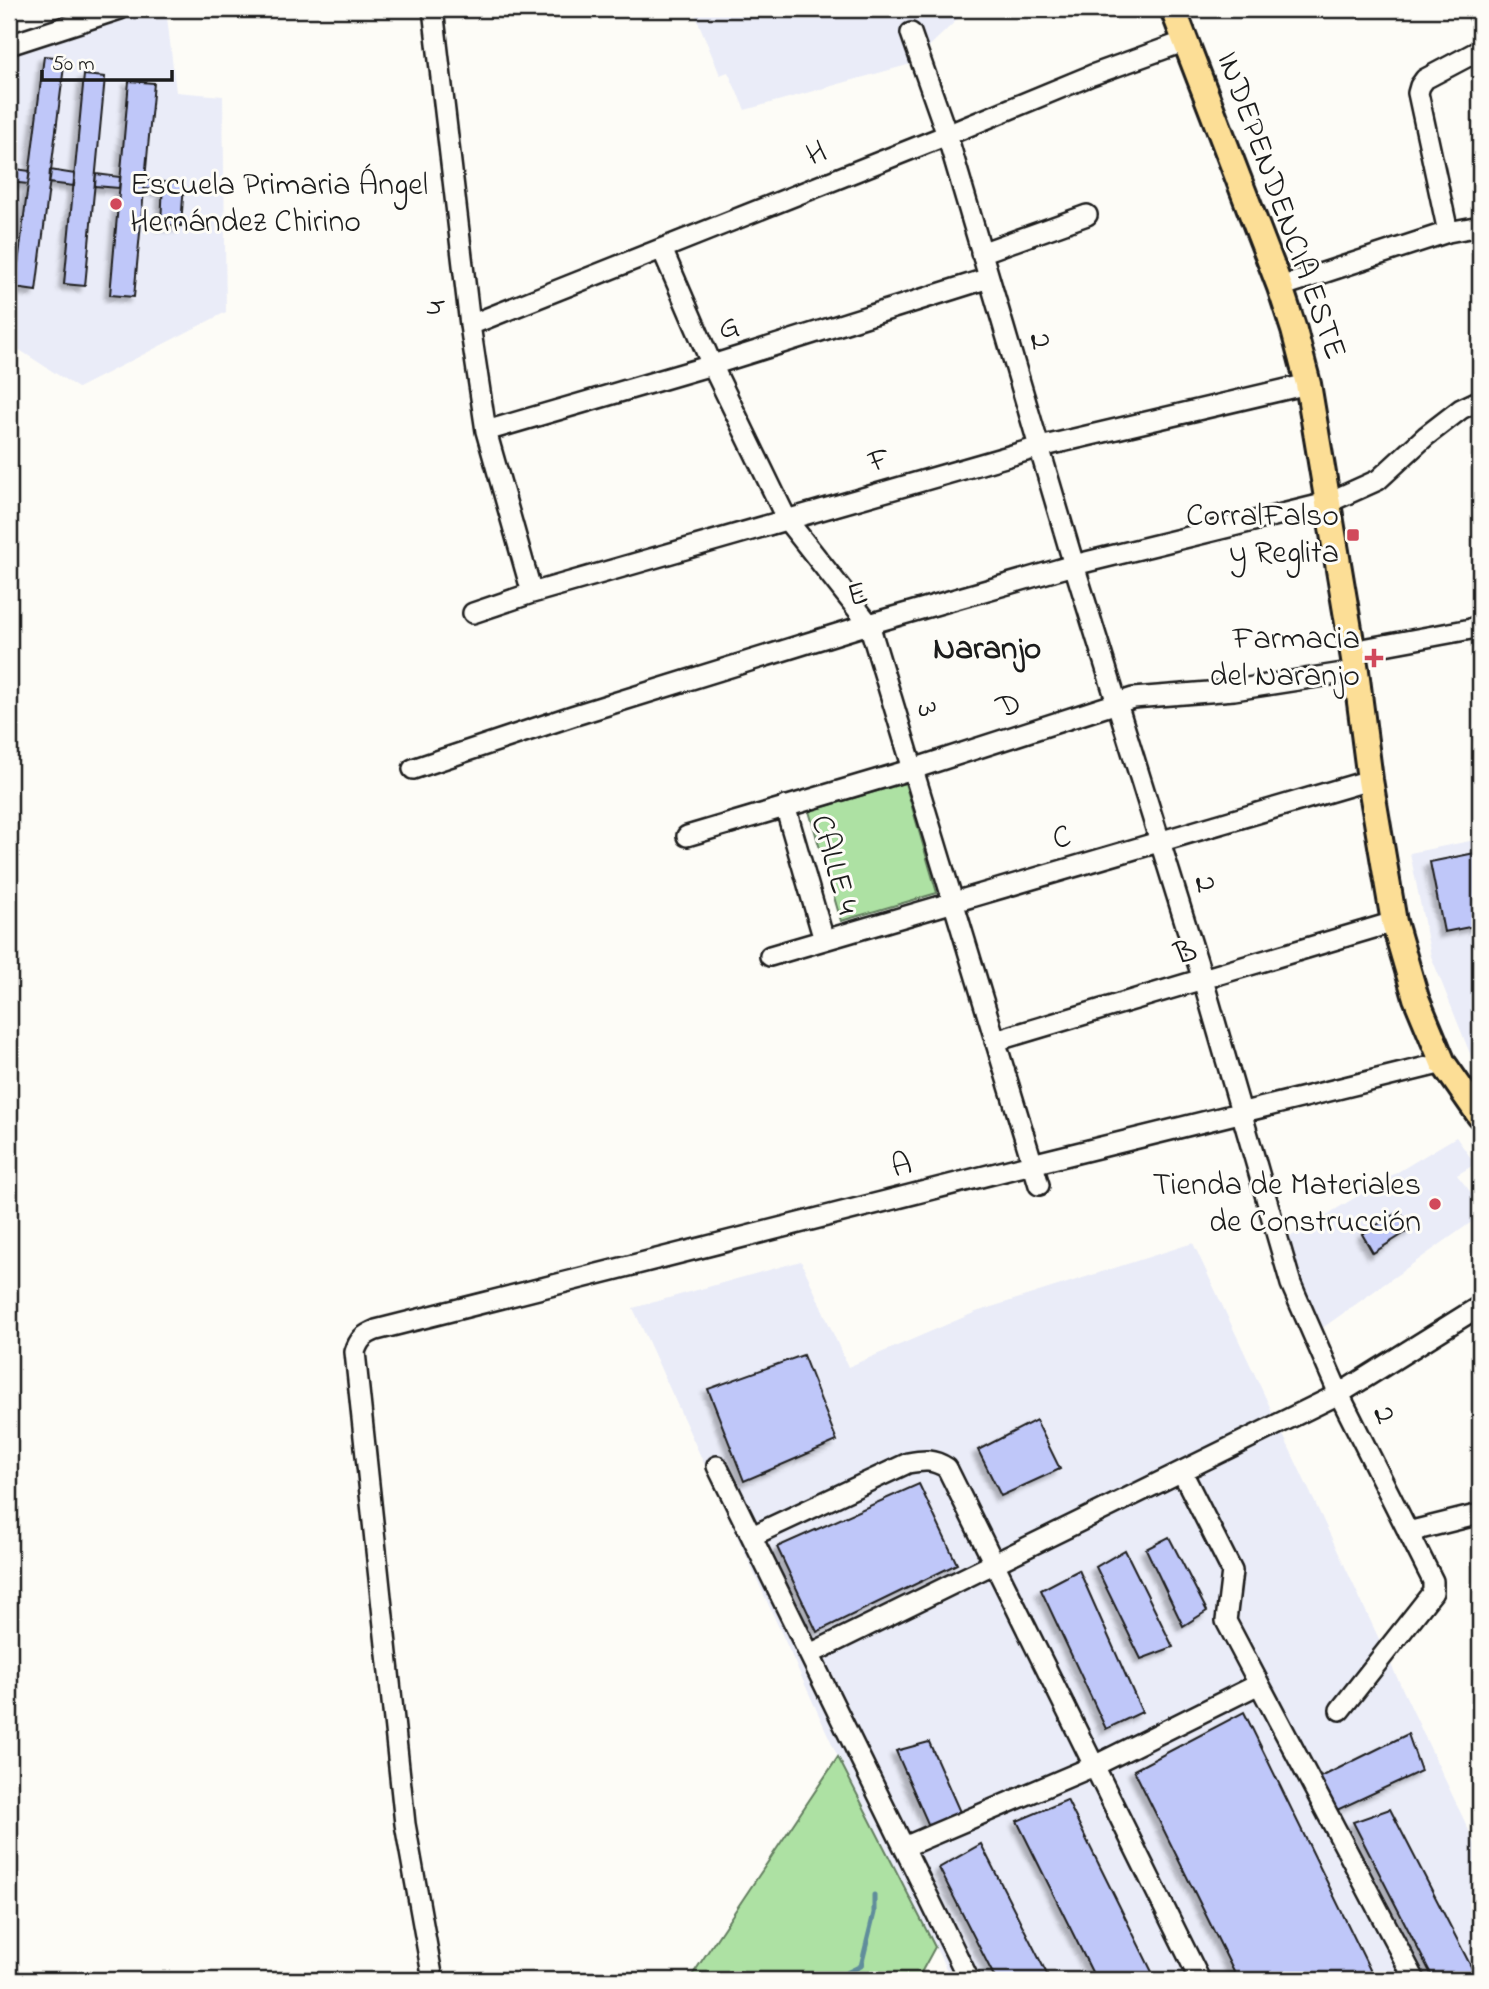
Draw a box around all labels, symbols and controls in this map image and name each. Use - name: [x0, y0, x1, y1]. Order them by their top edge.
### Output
- scale bar: [42, 38, 172, 82]
- street label: INDEPENDENCIA ESTE: [1202, 45, 1358, 367]
- text: 50 m: [52, 50, 95, 80]
- street label: H: [800, 130, 834, 180]
- place label: Escuela Primaria Ángel Hernández Chirino: [130, 163, 428, 247]
- marker: Escuela Primaria Ángel Hernández Chirino: [108, 196, 124, 212]
- street label: 4: [414, 298, 462, 316]
- street label: G: [713, 304, 745, 354]
- street label: 2: [1014, 327, 1064, 356]
- street label: F: [863, 436, 897, 488]
- place label: CorralFalso y Reglita: [1186, 494, 1339, 578]
- marker: CorralFalso y Reglita: [1345, 527, 1361, 543]
- street label: E: [842, 571, 874, 621]
- place label: Farmacia del Naranjo: [1209, 617, 1360, 701]
- district label: Naranjo: [933, 626, 1041, 674]
- marker: Farmacia del Naranjo: [1366, 650, 1382, 666]
- street label: D: [990, 681, 1027, 733]
- street label: 3: [902, 697, 950, 723]
- street label: CALLE 4: [796, 810, 870, 920]
- street label: C: [1047, 814, 1077, 864]
- street label: 2: [1179, 870, 1229, 899]
- street label: B: [1168, 928, 1203, 980]
- street label: A: [887, 1142, 917, 1192]
- place label: Tienda de Materiales de Construcción: [1152, 1163, 1421, 1247]
- marker: Tienda de Materiales de Construcción: [1427, 1196, 1443, 1212]
- street label: 2: [1358, 1397, 1408, 1433]

